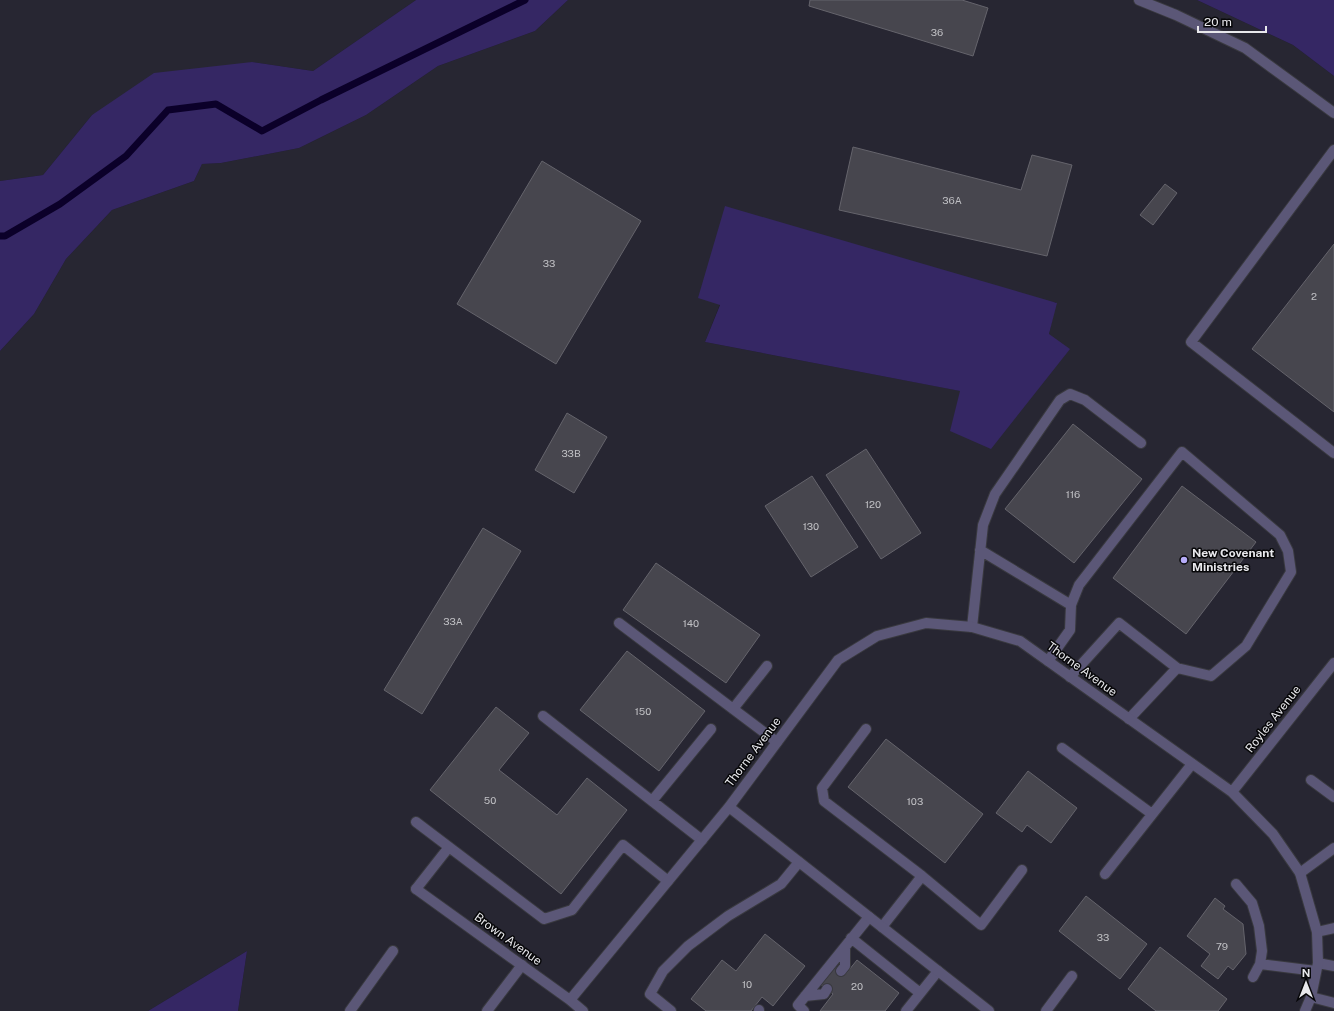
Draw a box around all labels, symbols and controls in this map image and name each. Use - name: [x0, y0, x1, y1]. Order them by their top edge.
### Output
- scale bar: [1198, 8, 1266, 34]
- text: 20 m: [1204, 15, 1232, 29]
- house number: 36: [931, 26, 943, 38]
- house number: 36A: [942, 194, 962, 206]
- house number: 33: [543, 257, 555, 269]
- house number: 2: [1311, 290, 1317, 302]
- house number: 33B: [561, 447, 581, 459]
- house number: 116: [1066, 488, 1080, 500]
- house number: 120: [865, 498, 881, 510]
- house number: 130: [803, 520, 819, 532]
- place label: New Covenant Ministries: [1192, 546, 1274, 574]
- marker: New Covenant Ministries: [1179, 555, 1189, 565]
- house number: 33A: [443, 615, 463, 627]
- house number: 140: [683, 617, 699, 629]
- street label: Thorne Avenue: [1044, 639, 1120, 699]
- street label: Royles Avenue: [1242, 683, 1304, 755]
- house number: 150: [635, 705, 651, 717]
- street label: Thorne Avenue: [722, 714, 784, 789]
- house number: 50: [484, 794, 496, 806]
- house number: 103: [907, 795, 923, 807]
- street label: Brown Avenue: [472, 910, 545, 968]
- house number: 33: [1097, 931, 1109, 943]
- house number: 79: [1216, 940, 1228, 952]
- north arrow: [1286, 963, 1326, 1003]
- text: N: [1302, 967, 1310, 979]
- house number: 10: [742, 978, 752, 990]
- house number: 20: [851, 980, 863, 992]

